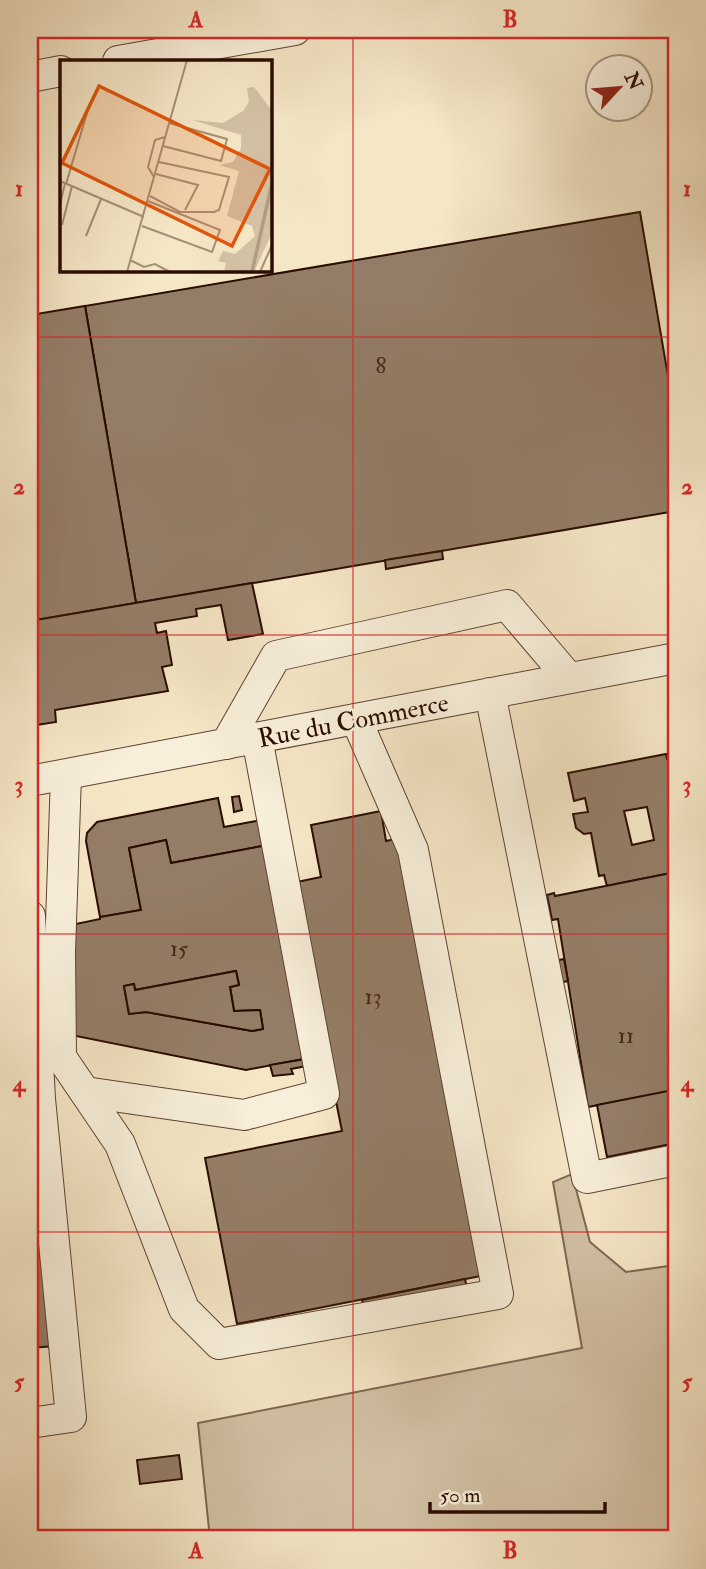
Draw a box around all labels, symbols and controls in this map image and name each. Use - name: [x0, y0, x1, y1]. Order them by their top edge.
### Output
- text: A: [188, 5, 204, 34]
- text: B: [502, 5, 518, 34]
- north arrow: [584, 52, 654, 122]
- inset map: [60, 60, 271, 271]
- text: N: [618, 67, 648, 95]
- text: 1: [15, 174, 23, 203]
- text: 1: [683, 174, 691, 203]
- house number: 8: [376, 351, 387, 380]
- text: 2: [13, 472, 25, 501]
- text: 2: [681, 472, 693, 501]
- street label: Rue du Commerce: [255, 687, 451, 755]
- text: 3: [15, 770, 23, 799]
- text: 3: [683, 770, 691, 799]
- house number: 15: [170, 934, 188, 963]
- house number: 13: [364, 982, 382, 1011]
- house number: 11: [618, 1021, 634, 1050]
- text: 4: [12, 1069, 27, 1098]
- text: 4: [680, 1069, 695, 1098]
- text: 5: [14, 1367, 25, 1396]
- text: 5: [682, 1367, 693, 1396]
- scale bar: [430, 1471, 604, 1515]
- text: 50 m: [440, 1482, 481, 1509]
- text: A: [188, 1536, 204, 1565]
- text: B: [502, 1536, 518, 1565]

